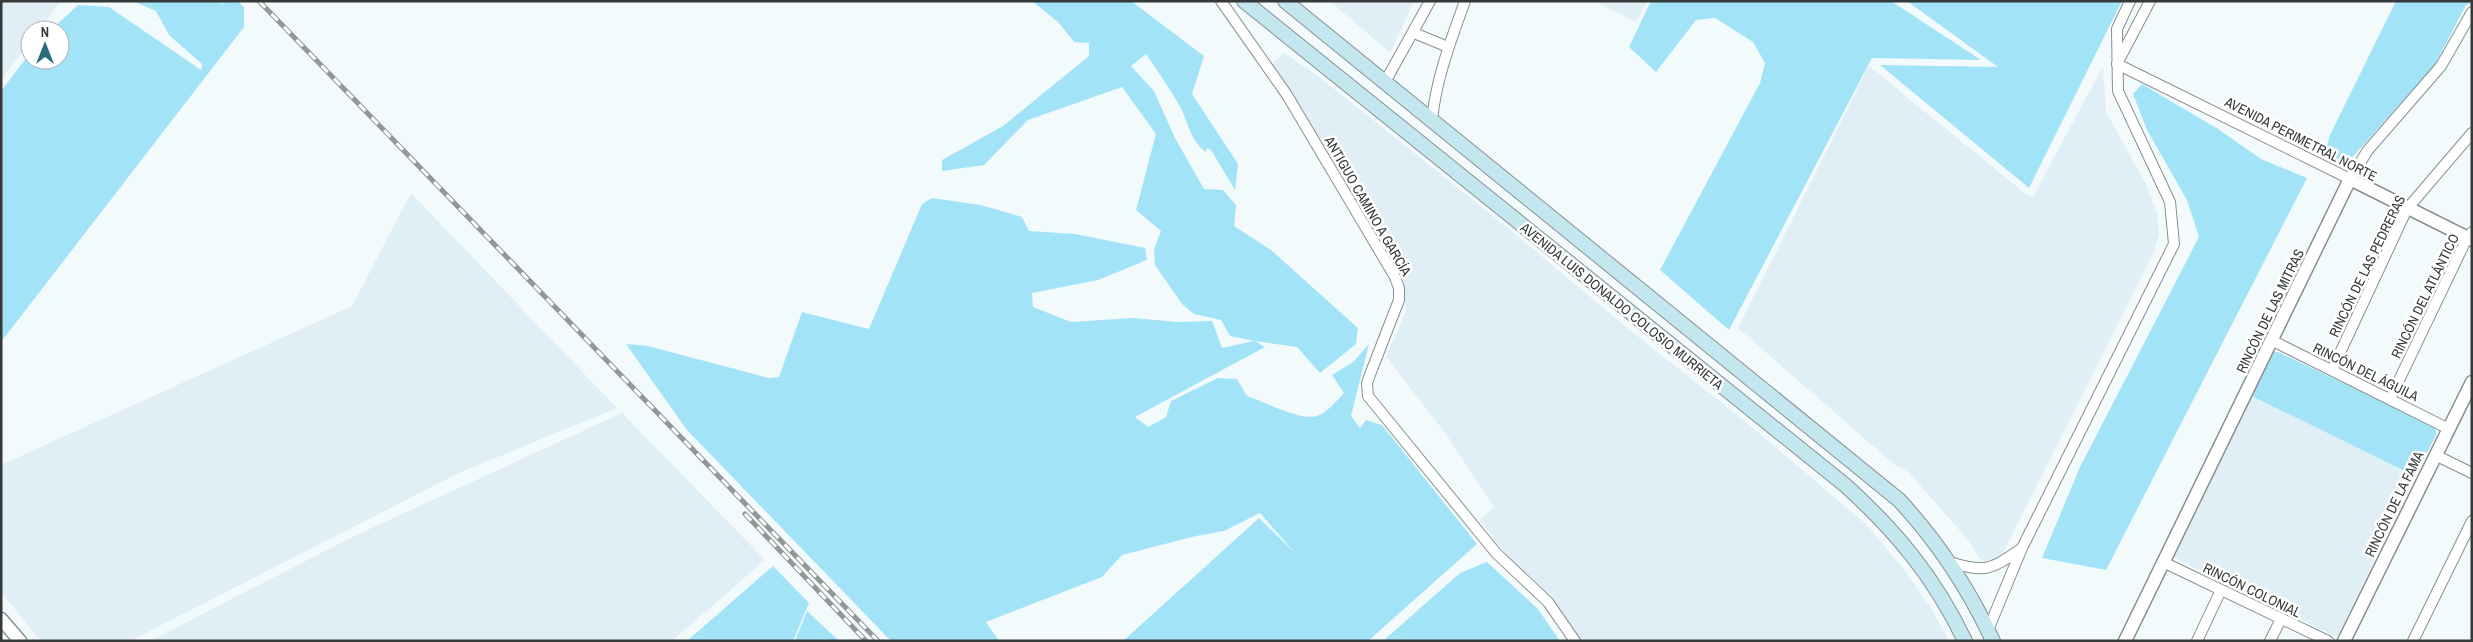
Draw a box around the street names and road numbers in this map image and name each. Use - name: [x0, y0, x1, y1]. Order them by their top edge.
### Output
- street label: AVENIDA PERIMETRAL NORTE: [2221, 92, 2380, 185]
- street label: ANTIGUO CAMINO A GARCÍA: [1320, 132, 1416, 279]
- street label: RINCÓN DE LAS PEDRERAS: [2325, 192, 2409, 340]
- street label: AVENIDA LUIS DONALDO COLOSIO MURRIETA: [1516, 218, 1727, 394]
- street label: RINCÓN DEL ATLÁNTICO: [2387, 231, 2463, 361]
- street label: RINCÓN DE LAS MITRAS: [2232, 246, 2308, 376]
- street label: RINCÓN DEL ÁGUILA: [2310, 339, 2422, 405]
- street label: RINCÓN DE LA FAMA: [2361, 448, 2428, 560]
- street label: RINCÓN COLONIAL: [2200, 559, 2304, 622]

